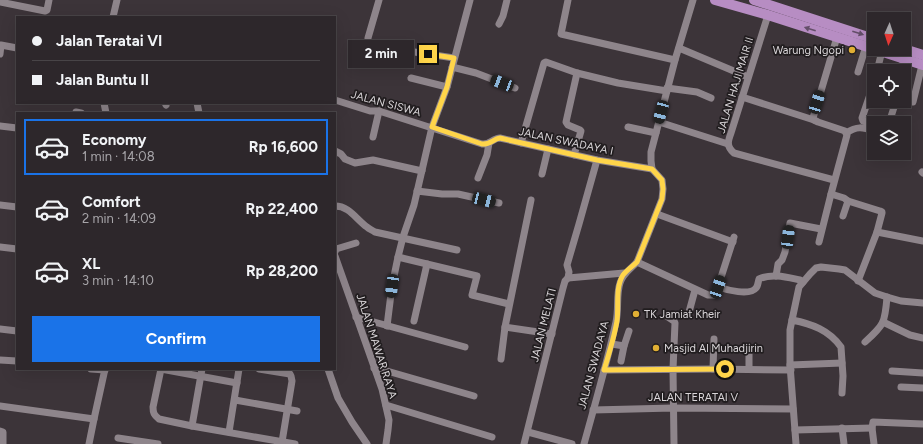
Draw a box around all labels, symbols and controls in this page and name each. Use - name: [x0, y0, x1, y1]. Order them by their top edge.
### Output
- north arrow: [867, 12, 911, 56]
- map controls: [867, 12, 911, 160]
- one-way arrow: [804, 25, 816, 31]
- one-way arrow: [852, 31, 864, 37]
- text: Jalan Teratai VI: [56, 32, 162, 50]
- street label: JALAN HAJI MAIR II: [715, 35, 756, 135]
- callout: 2 min: [348, 40, 414, 68]
- place label: Warung Ngopi: [773, 44, 844, 57]
- route end: [419, 45, 437, 63]
- marker: Warung Ngopi: [847, 45, 857, 55]
- text: 2 min: [365, 46, 397, 61]
- button: locate: [867, 64, 911, 108]
- text: Jalan Buntu II: [56, 71, 149, 89]
- car: [489, 73, 515, 93]
- street label: JALAN SISWA: [350, 88, 423, 119]
- car: [808, 89, 826, 115]
- car: [652, 99, 670, 125]
- button: layers: [867, 116, 911, 160]
- street label: JALAN SWADAYA I: [517, 125, 614, 158]
- icon: car: [34, 129, 70, 165]
- text: Economy: [82, 131, 147, 149]
- text: Rp 16,600: [249, 138, 318, 156]
- text: 1 min · 14:08: [82, 149, 155, 164]
- icon: car: [34, 191, 70, 227]
- car: [471, 191, 497, 209]
- text: Comfort: [82, 193, 141, 211]
- text: Rp 22,400: [246, 200, 318, 218]
- text: 2 min · 14:09: [82, 211, 156, 226]
- car: [781, 224, 795, 250]
- icon: car: [34, 253, 70, 289]
- text: XL: [82, 255, 100, 273]
- text: Rp 28,200: [246, 262, 318, 280]
- text: 3 min · 14:10: [82, 273, 154, 288]
- car: [384, 273, 400, 299]
- car: [709, 274, 727, 300]
- street label: JALAN MELATI: [528, 287, 559, 363]
- street label: JALAN MAWAR RAYA: [353, 292, 400, 401]
- place label: TK Jamiat Kheir: [644, 308, 721, 321]
- marker: TK Jamiat Kheir: [631, 309, 641, 319]
- button: Confirm: [32, 316, 320, 362]
- street label: JALAN SWADAYA: [575, 319, 612, 411]
- place label: Masjid Al Muhadjirin: [664, 342, 763, 355]
- marker: Masjid Al Muhadjirin: [651, 343, 661, 353]
- route start: [716, 360, 734, 378]
- street label: JALAN TERATAI V: [648, 391, 739, 404]

